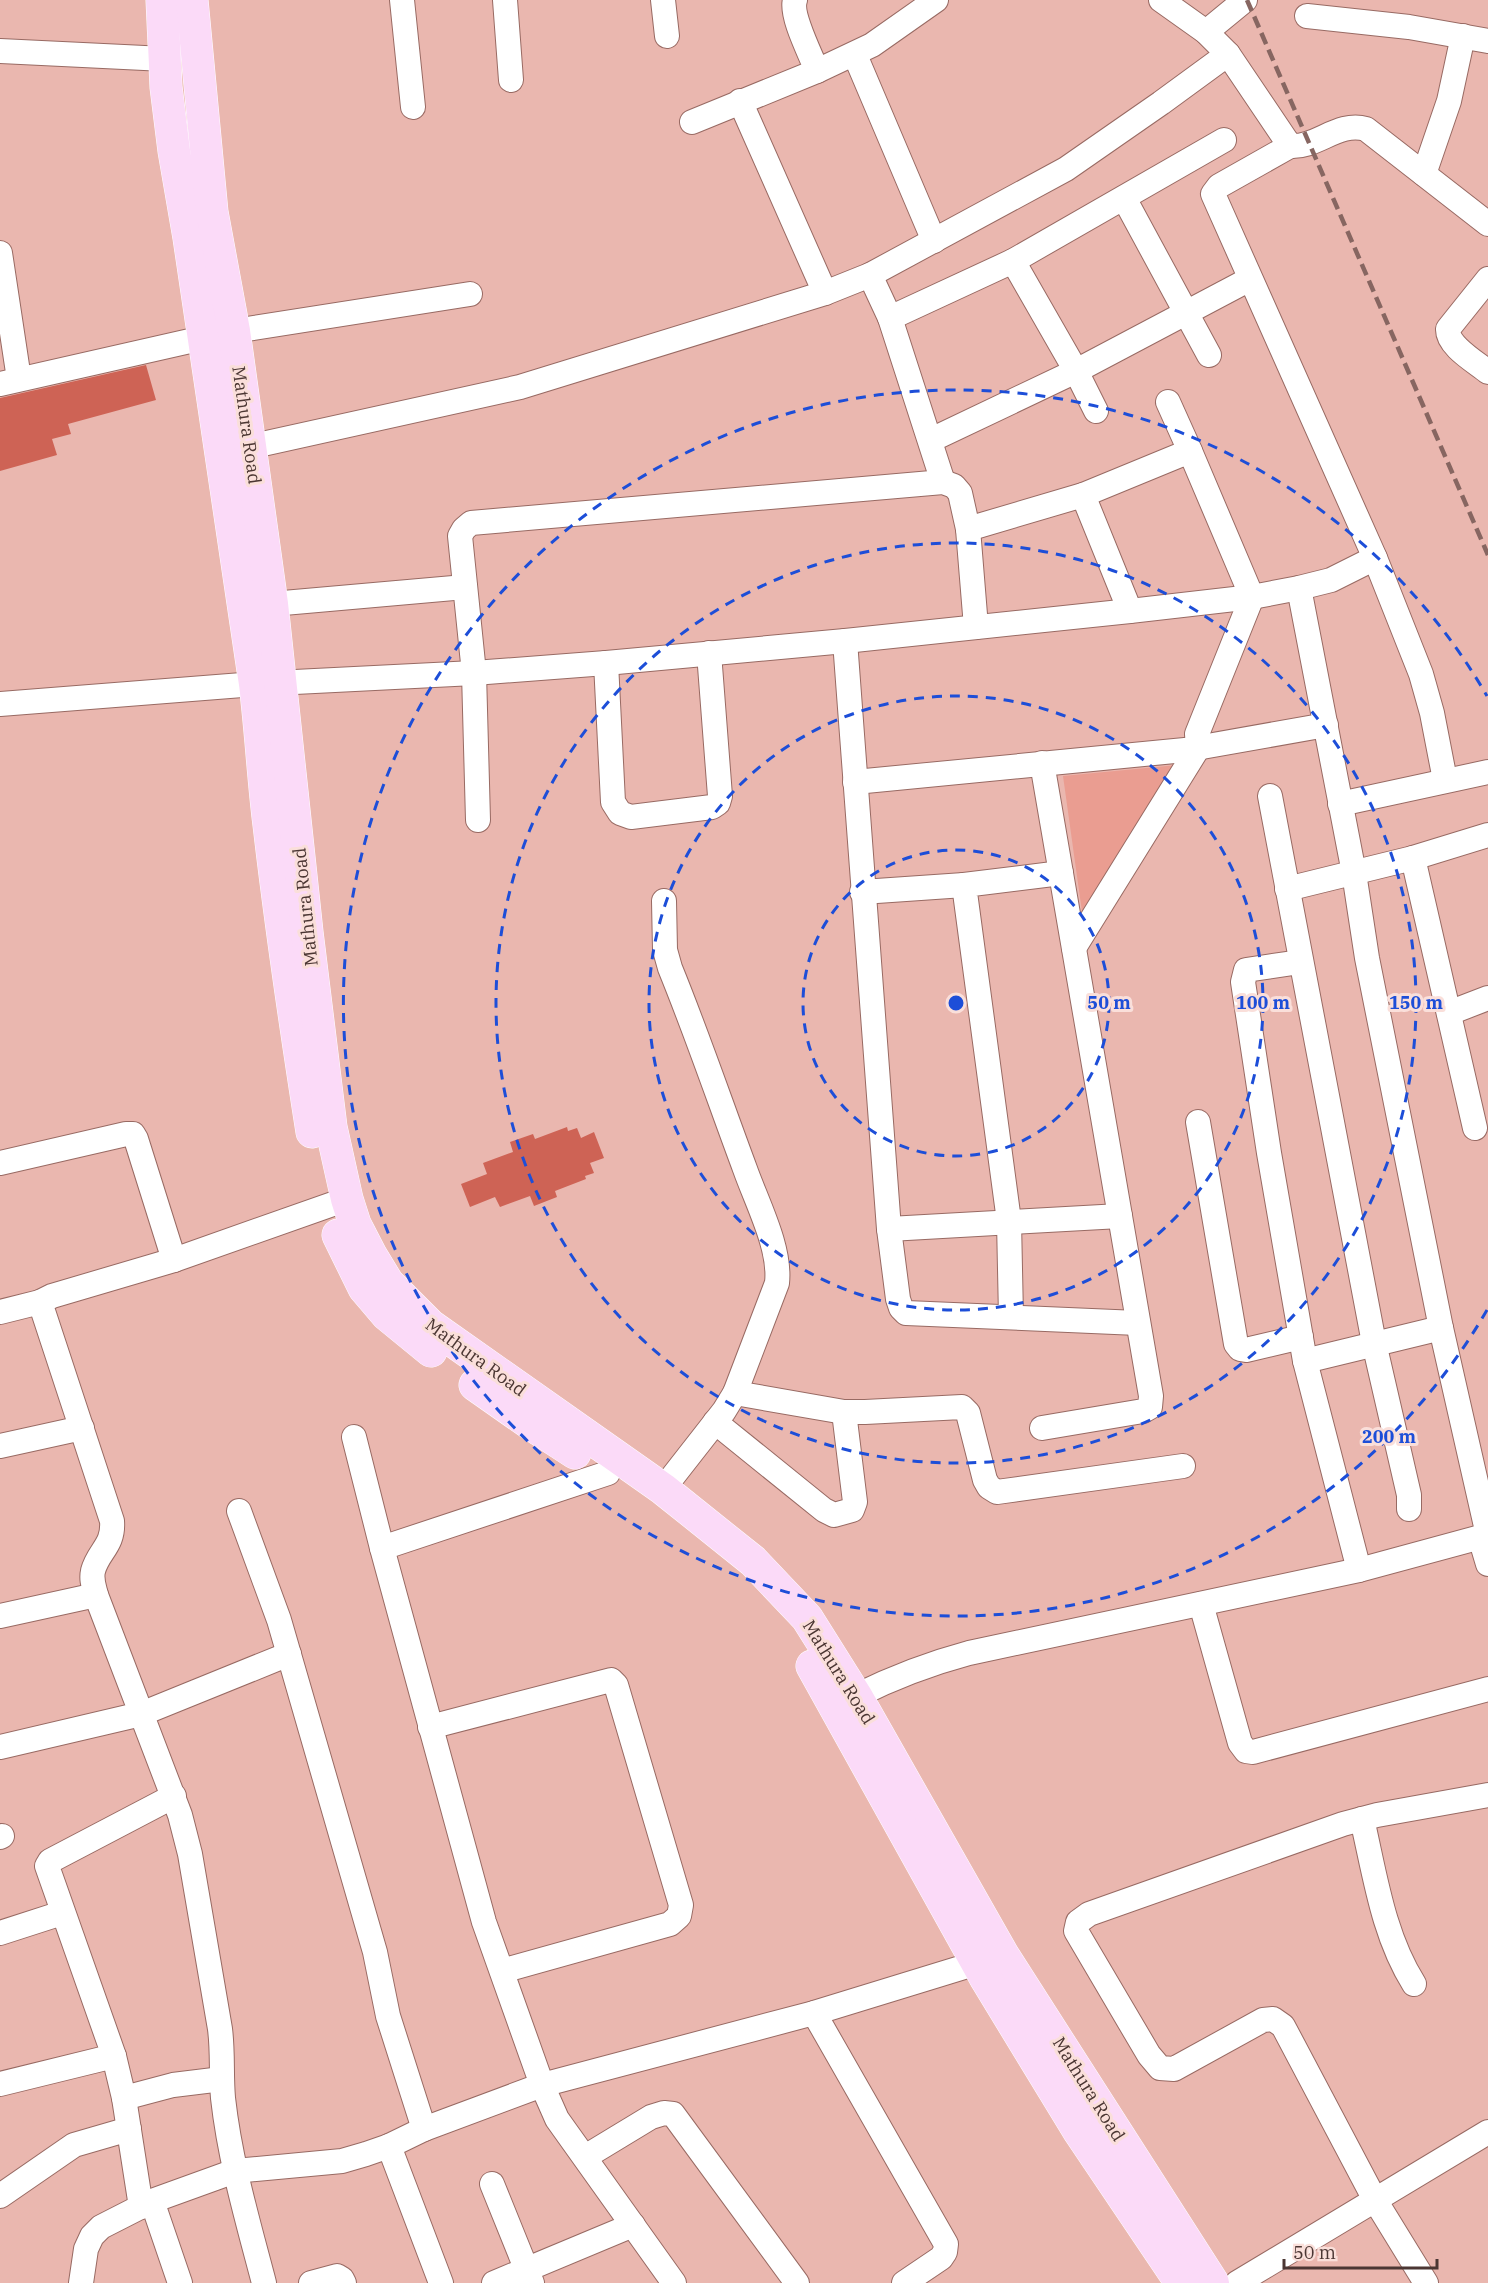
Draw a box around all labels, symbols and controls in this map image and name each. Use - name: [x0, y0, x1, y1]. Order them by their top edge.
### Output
- street label: Mathura Road: [227, 364, 267, 486]
- street label: Mathura Road: [287, 847, 323, 967]
- text: 50 m: [1087, 991, 1131, 1014]
- text: 100 m: [1236, 991, 1291, 1014]
- text: 150 m: [1389, 991, 1444, 1014]
- centre of rings: [946, 993, 966, 1013]
- street label: Mathura Road: [421, 1313, 531, 1401]
- text: 200 m: [1362, 1425, 1417, 1448]
- street label: Mathura Road: [798, 1615, 880, 1729]
- street label: Mathura Road: [1048, 2032, 1130, 2146]
- scale bar: [1284, 2232, 1437, 2270]
- text: 50 m: [1293, 2241, 1336, 2264]

